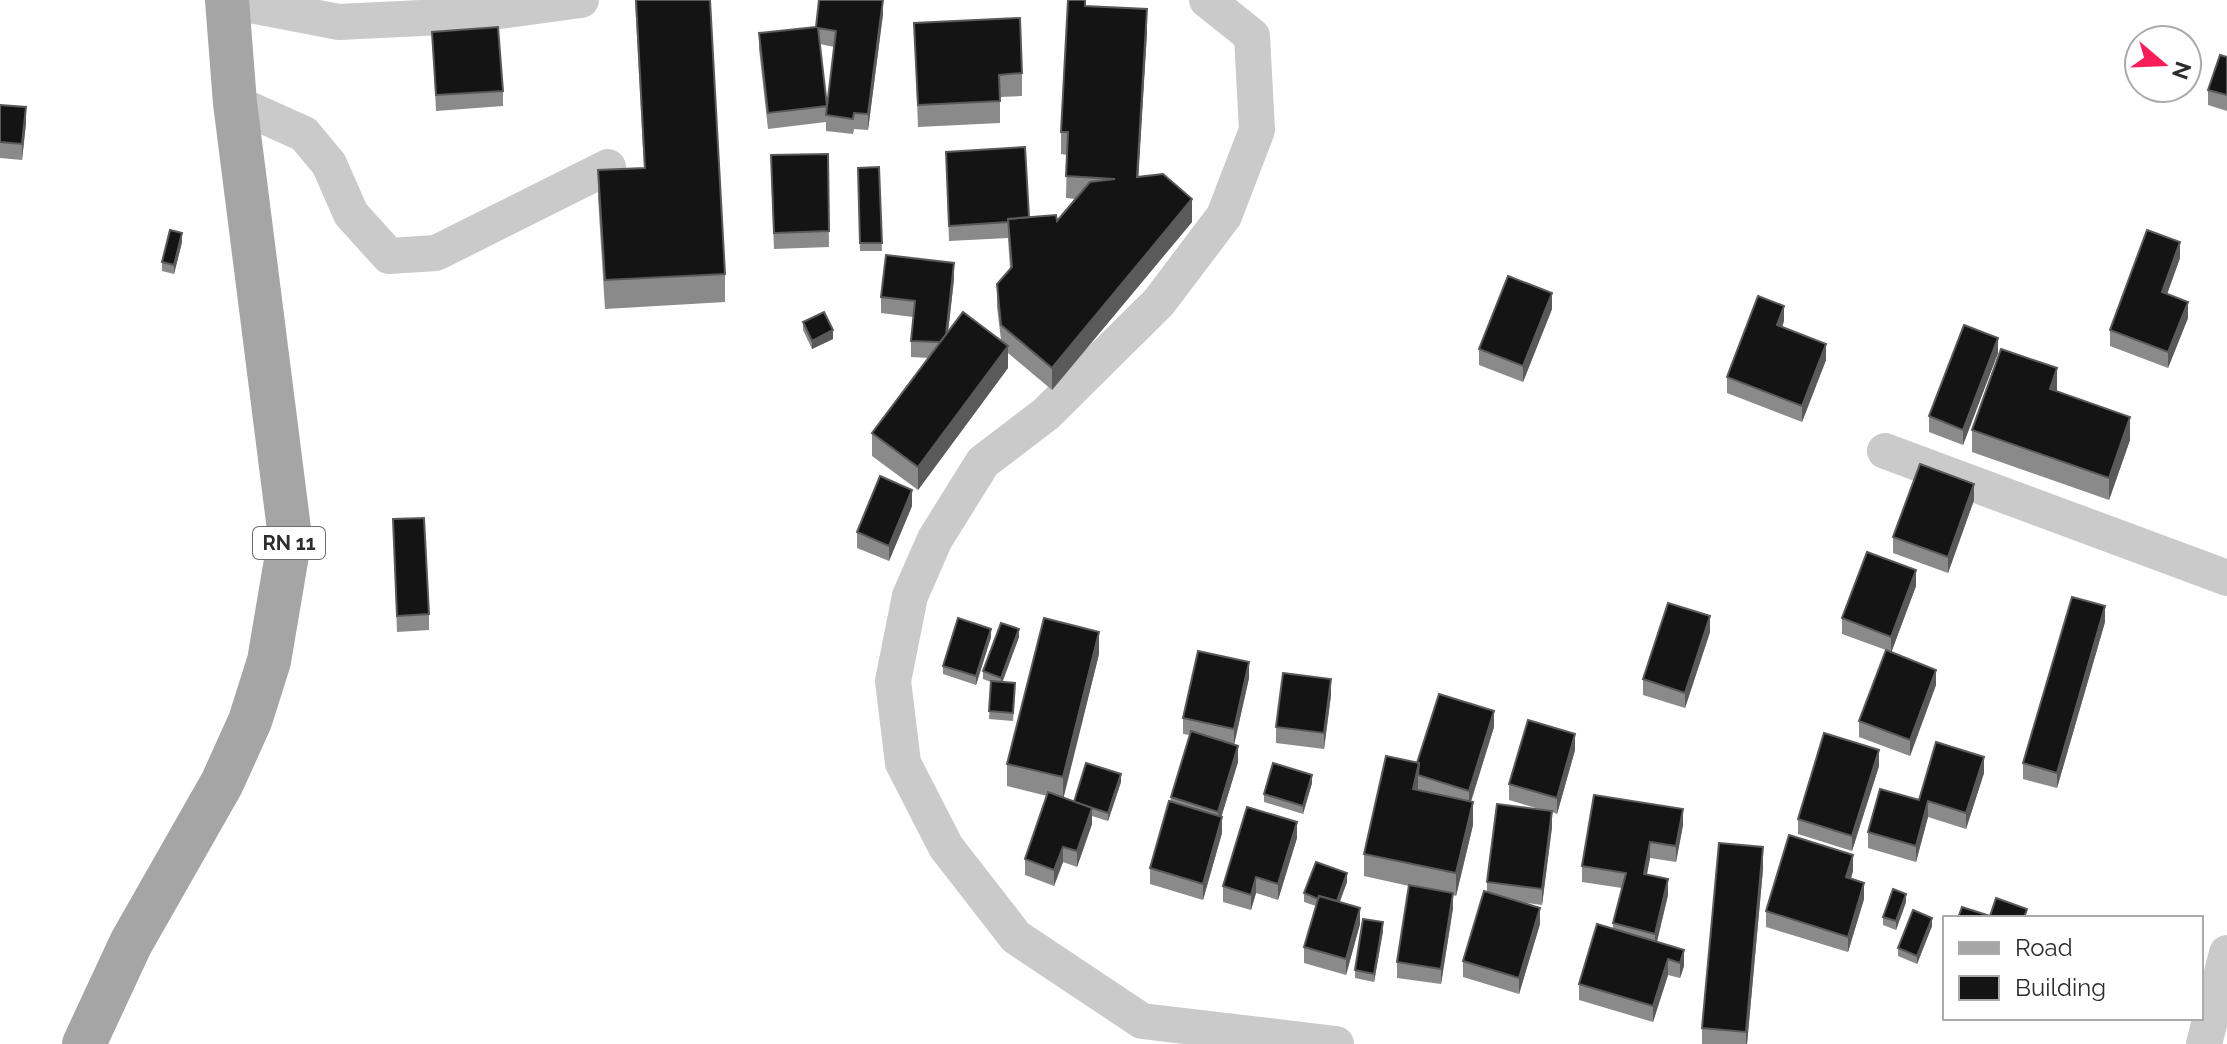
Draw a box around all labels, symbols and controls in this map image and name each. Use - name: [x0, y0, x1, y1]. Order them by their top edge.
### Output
- north arrow: [2123, 24, 2203, 104]
- text: N: [2167, 58, 2197, 83]
- road number: RN 11: [253, 527, 325, 559]
- legend: [1943, 916, 2203, 1020]
- text: Road: [2015, 933, 2073, 962]
- text: Building: [2015, 973, 2106, 1002]

